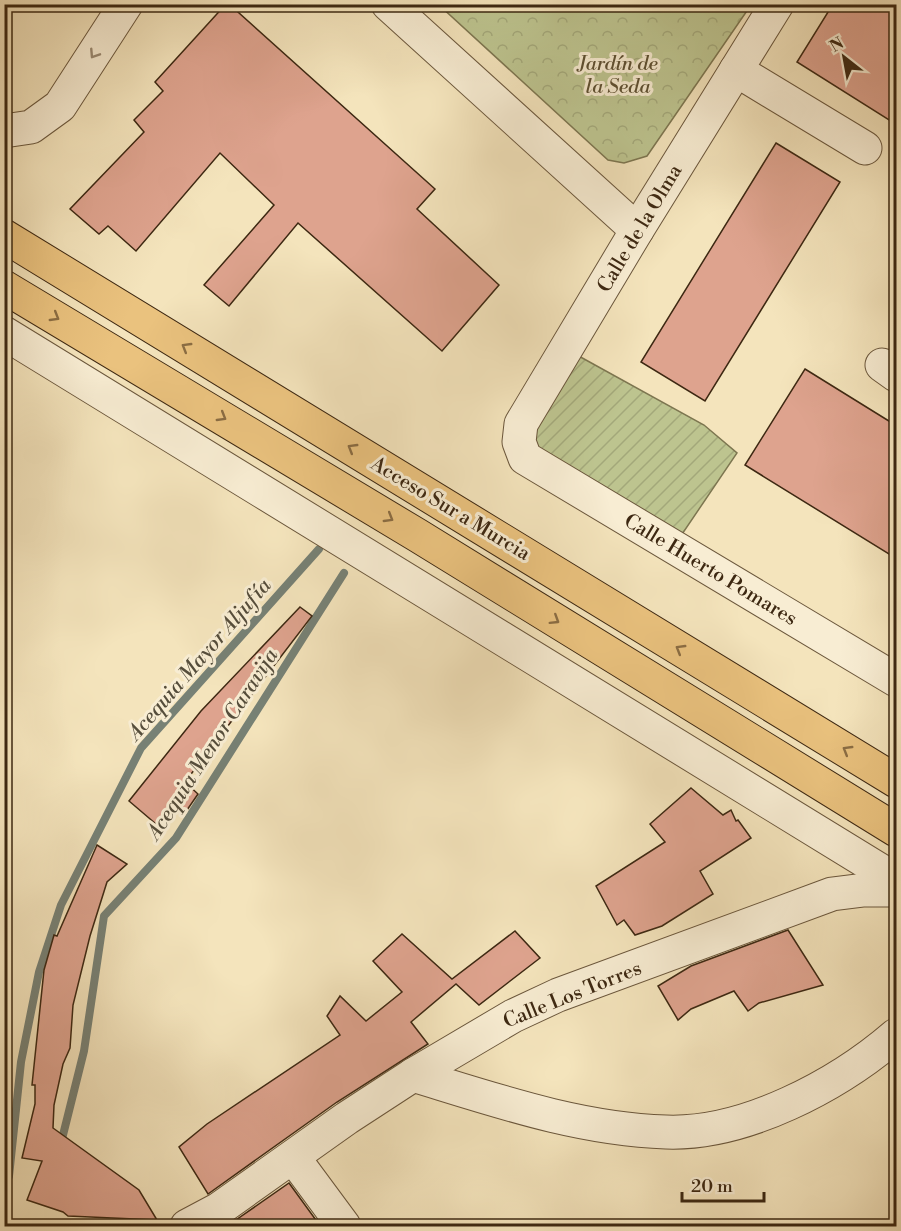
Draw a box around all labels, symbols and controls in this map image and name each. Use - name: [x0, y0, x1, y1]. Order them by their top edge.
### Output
- north arrow: [814, 27, 874, 87]
- text: N: [826, 33, 848, 57]
- one-way arrow: [90, 47, 101, 58]
- park label: Jardín de la Seda: [576, 52, 658, 100]
- street label: Calle de la Olma: [592, 160, 689, 297]
- one-way arrow: [49, 309, 59, 321]
- one-way arrow: [182, 342, 192, 354]
- one-way arrow: [216, 410, 226, 422]
- one-way arrow: [348, 444, 358, 456]
- street label: Acceso Sur a Murcia: [365, 451, 535, 567]
- street label: Calle Huerto Pomares: [619, 509, 801, 632]
- one-way arrow: [383, 510, 393, 522]
- water label: Acequia Mayor Aljufía: [121, 573, 277, 747]
- one-way arrow: [549, 612, 559, 624]
- water label: Acequia Menor Caravija: [140, 644, 284, 847]
- one-way arrow: [676, 644, 686, 656]
- one-way arrow: [843, 746, 853, 758]
- street label: Calle Los Torres: [500, 956, 645, 1035]
- scale bar: [682, 1165, 764, 1203]
- text: 20 m: [691, 1175, 733, 1198]

